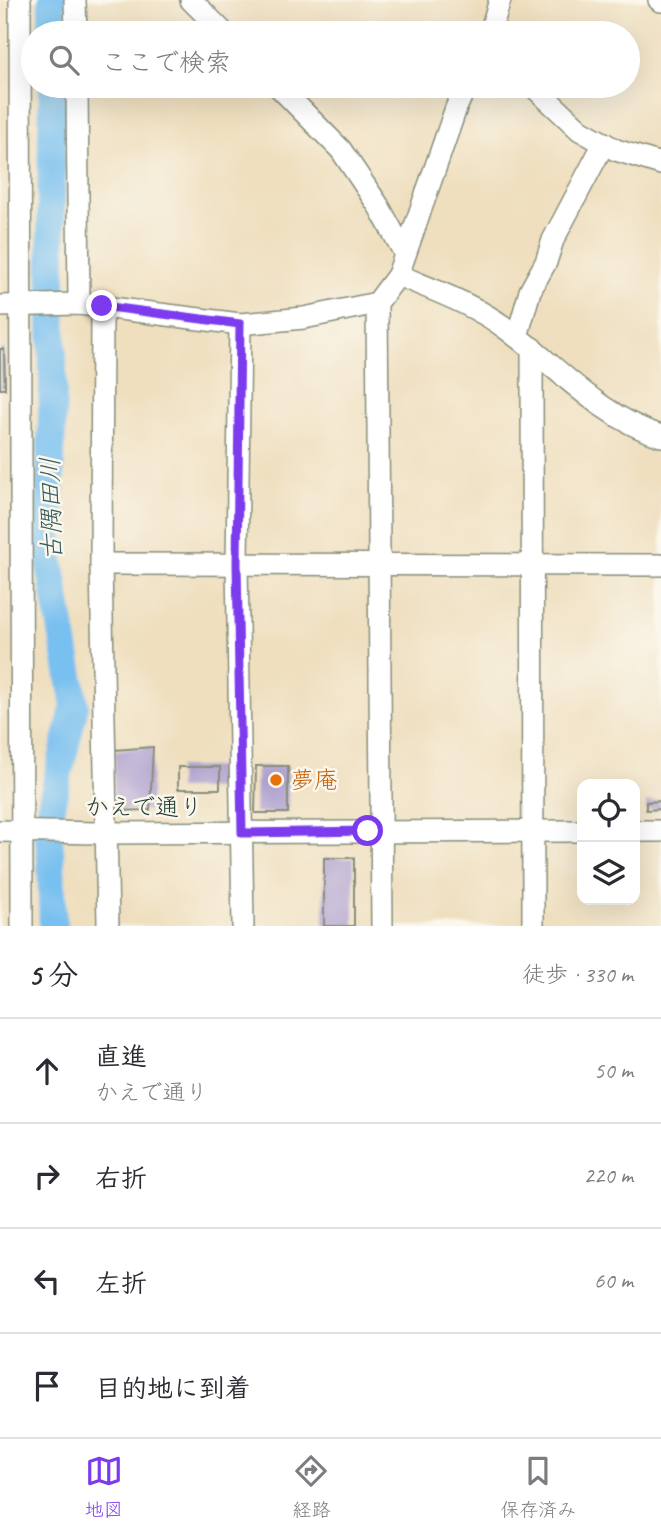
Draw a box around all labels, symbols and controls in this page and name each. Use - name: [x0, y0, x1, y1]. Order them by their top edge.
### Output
- search box: [21, 21, 640, 98]
- icon: search: [45, 41, 83, 79]
- text: ここで検索: [101, 46, 231, 79]
- route end: [86, 290, 117, 321]
- water label: 古隅田川: [34, 457, 68, 561]
- place label: 夢庵: [290, 765, 338, 795]
- marker: 夢庵: [268, 772, 284, 788]
- map controls: [577, 779, 640, 905]
- button: locate: [577, 779, 640, 842]
- street label: かえで通り: [85, 792, 203, 822]
- route start: [352, 815, 383, 846]
- button: layers: [577, 842, 640, 905]
- text: 5 分: [28, 956, 78, 994]
- text: 徒歩 · 330 m: [522, 960, 633, 989]
- text: 直進: [95, 1040, 147, 1073]
- icon: ahead: [28, 1052, 66, 1090]
- text: 50 m: [594, 1056, 633, 1085]
- text: かえで通り: [95, 1078, 208, 1107]
- icon: right: [28, 1157, 66, 1195]
- text: 220 m: [584, 1161, 633, 1190]
- text: 右折: [95, 1162, 147, 1195]
- icon: left: [28, 1262, 66, 1300]
- text: 60 m: [594, 1266, 633, 1295]
- text: 左折: [95, 1267, 147, 1300]
- icon: arrive: [28, 1367, 66, 1405]
- text: 目的地に到着: [95, 1372, 251, 1405]
- tab: 地図: [85, 1452, 123, 1522]
- tab: 経路: [292, 1452, 330, 1522]
- tab: 保存済み: [500, 1452, 576, 1522]

